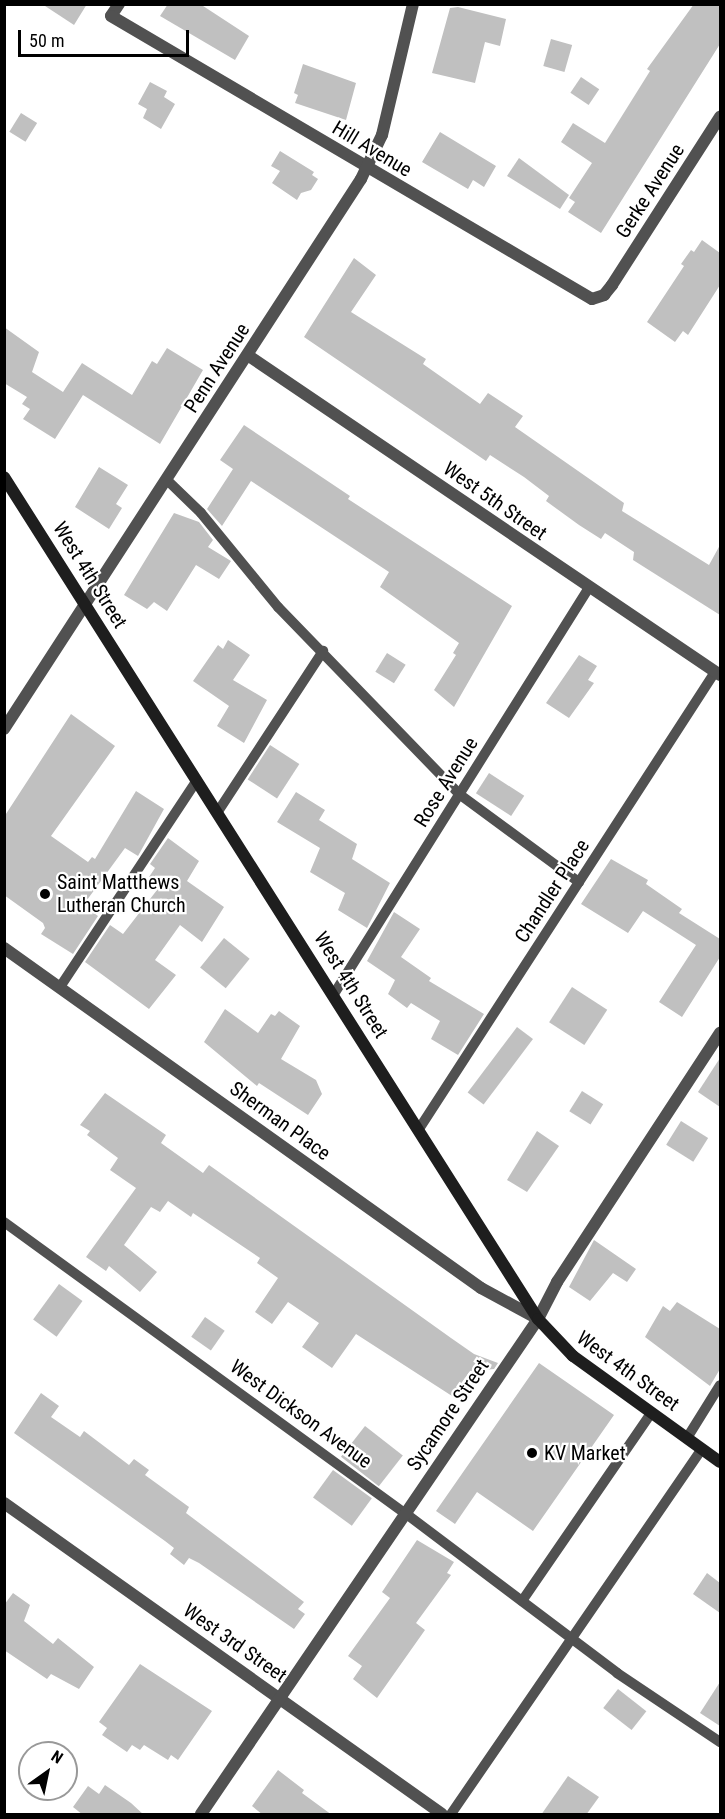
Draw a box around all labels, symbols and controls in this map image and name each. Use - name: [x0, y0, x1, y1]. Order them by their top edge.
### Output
- scale bar: [21, 18, 192, 56]
- text: 50 m: [29, 30, 64, 51]
- street label: Hill Avenue: [328, 116, 416, 182]
- street label: Gerke Avenue: [611, 139, 689, 243]
- street label: Penn Avenue: [179, 319, 255, 417]
- street label: West 5th Street: [439, 457, 551, 545]
- street label: West 4th Street: [48, 517, 132, 633]
- street label: Rose Avenue: [409, 733, 483, 831]
- street label: Chandler Place: [510, 835, 594, 947]
- place label: Saint Matthews Lutheran Church: [57, 870, 186, 917]
- marker: Saint Matthews Lutheran Church: [38, 887, 52, 901]
- street label: West 4th Street: [309, 927, 393, 1043]
- street label: Sherman Place: [225, 1077, 335, 1165]
- street label: West 4th Street: [572, 1326, 684, 1416]
- street label: West Dickson Avenue: [226, 1355, 376, 1473]
- street label: Sycamore Street: [402, 1355, 494, 1475]
- place label: KV Market: [544, 1441, 626, 1465]
- marker: KV Market: [525, 1446, 539, 1460]
- street label: West 3rd Street: [179, 1598, 291, 1688]
- north arrow: [18, 1741, 78, 1801]
- text: N: [48, 1747, 66, 1768]

